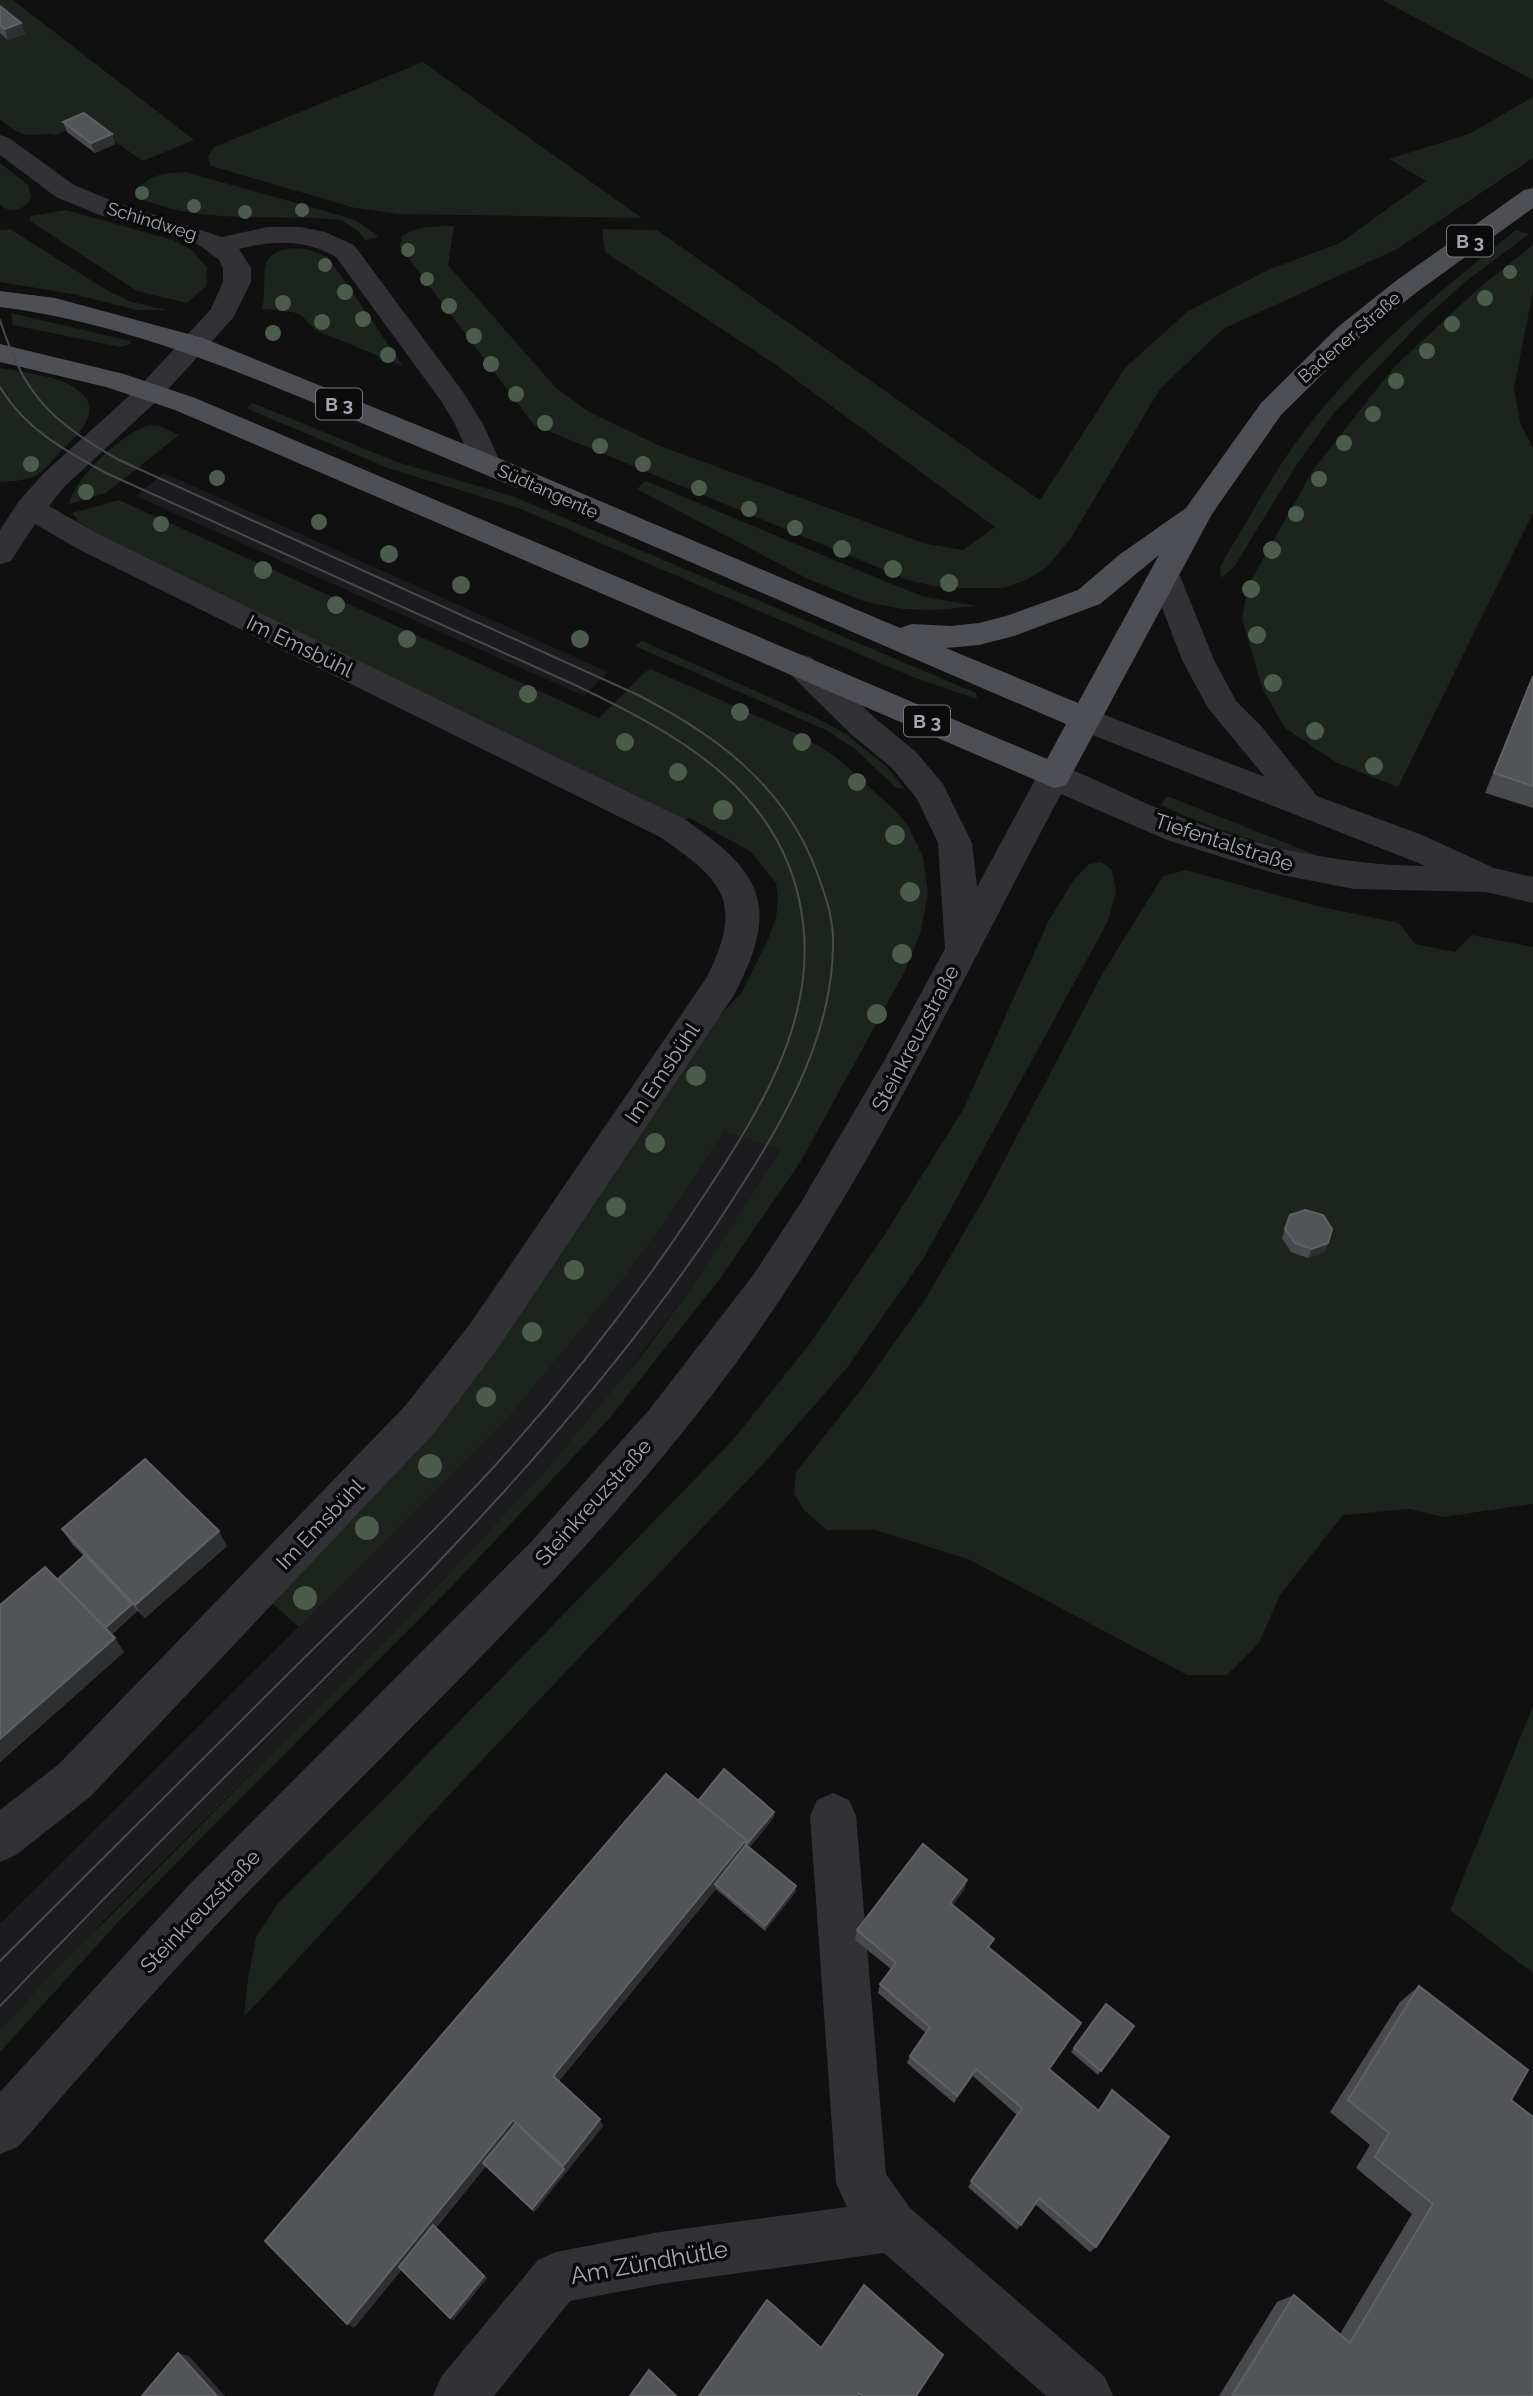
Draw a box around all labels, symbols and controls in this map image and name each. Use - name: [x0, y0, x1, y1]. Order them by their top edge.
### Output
- street label: Schindweg: [104, 197, 200, 245]
- road number: B 3: [1447, 226, 1493, 256]
- street label: Badener Straße: [1294, 287, 1405, 387]
- road number: B 3: [316, 388, 362, 420]
- street label: Südtangente: [495, 460, 602, 523]
- street label: Im Emsbühl: [243, 609, 358, 683]
- road number: B 3: [904, 706, 950, 736]
- street label: Tiefentalstraße: [1151, 808, 1297, 876]
- street label: Steinkreuzstraße: [866, 961, 964, 1115]
- street label: Im Emsbühl: [619, 1018, 705, 1128]
- street label: Steinkreuzstraße: [530, 1434, 656, 1570]
- street label: Im Emsbühl: [271, 1474, 369, 1574]
- street label: Steinkreuzstraße: [135, 1844, 265, 1978]
- street label: Am Zündhütle: [568, 2234, 730, 2290]

